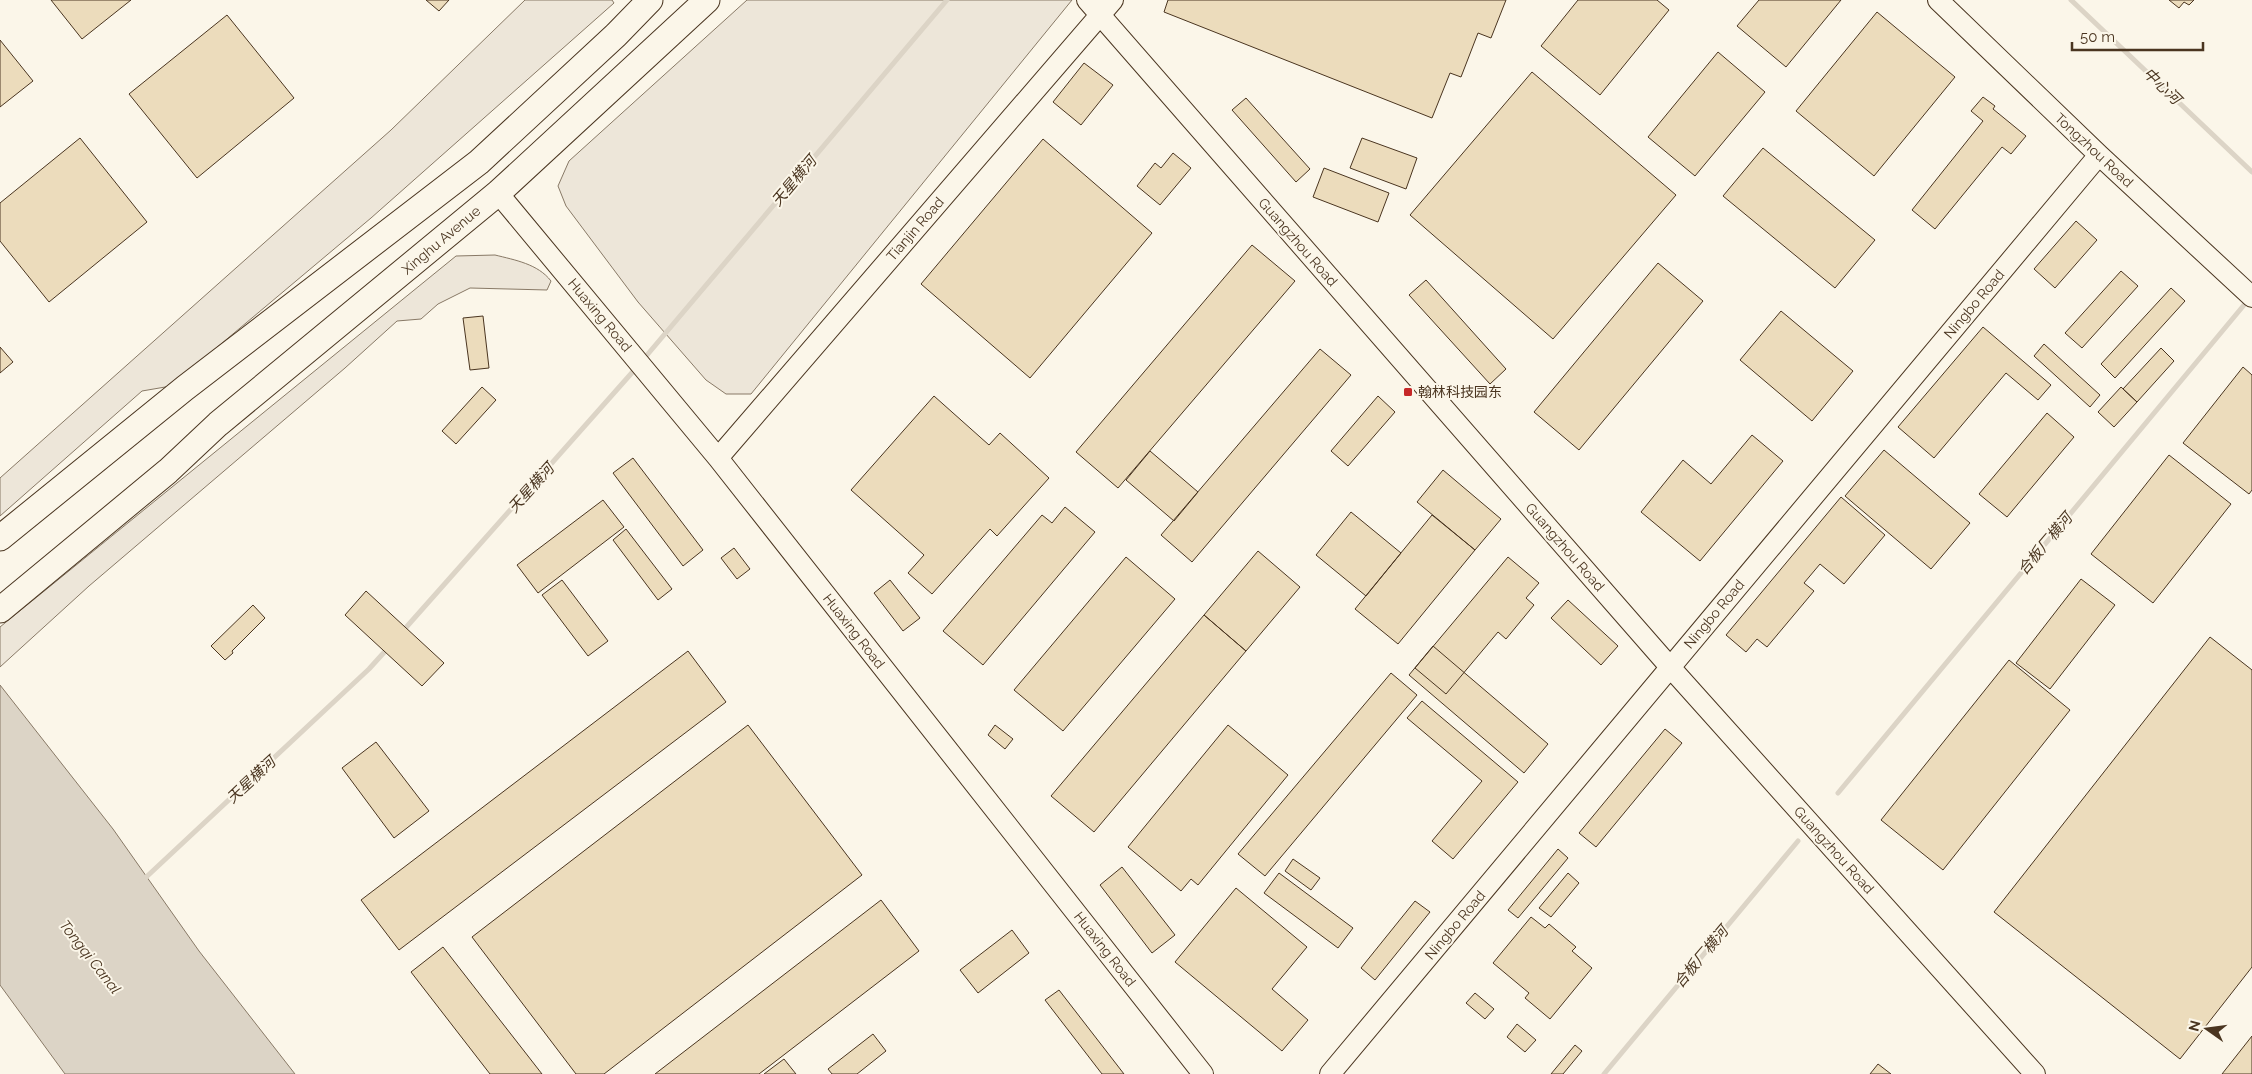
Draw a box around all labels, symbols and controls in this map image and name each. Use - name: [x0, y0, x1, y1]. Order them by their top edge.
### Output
- scale bar: [2072, 20, 2203, 52]
- text: 50 m: [2080, 28, 2115, 46]
- water label: 中心河: [2140, 64, 2187, 110]
- street label: Tongzhou Road: [2052, 110, 2136, 190]
- water label: 天星横河: [768, 150, 822, 210]
- street label: Tianjin Road: [883, 194, 947, 264]
- street label: Guangzhou Road: [1255, 195, 1341, 289]
- street label: Xinghu Avenue: [399, 203, 483, 277]
- street label: Ningbo Road: [1941, 266, 2007, 342]
- street label: Huaxing Road: [565, 275, 635, 355]
- place label: 翰林科技园东: [1418, 384, 1502, 400]
- marker: 翰林科技园东: [1402, 386, 1414, 398]
- water label: 天星横河: [504, 457, 560, 516]
- street label: Guangzhou Road: [1522, 500, 1608, 594]
- water label: 合板厂横河: [2014, 507, 2078, 579]
- street label: Ningbo Road: [1681, 576, 1747, 652]
- street label: Huaxing Road: [820, 590, 888, 672]
- water label: 天星横河: [223, 751, 281, 807]
- street label: Guangzhou Road: [1791, 803, 1877, 897]
- street label: Ningbo Road: [1422, 887, 1488, 963]
- street label: Huaxing Road: [1071, 908, 1139, 990]
- water label: Tongqi Canal: [56, 916, 125, 998]
- water label: 合板厂横河: [1670, 920, 1734, 992]
- north arrow: [2182, 1004, 2232, 1054]
- text: N: [2185, 1019, 2203, 1033]

